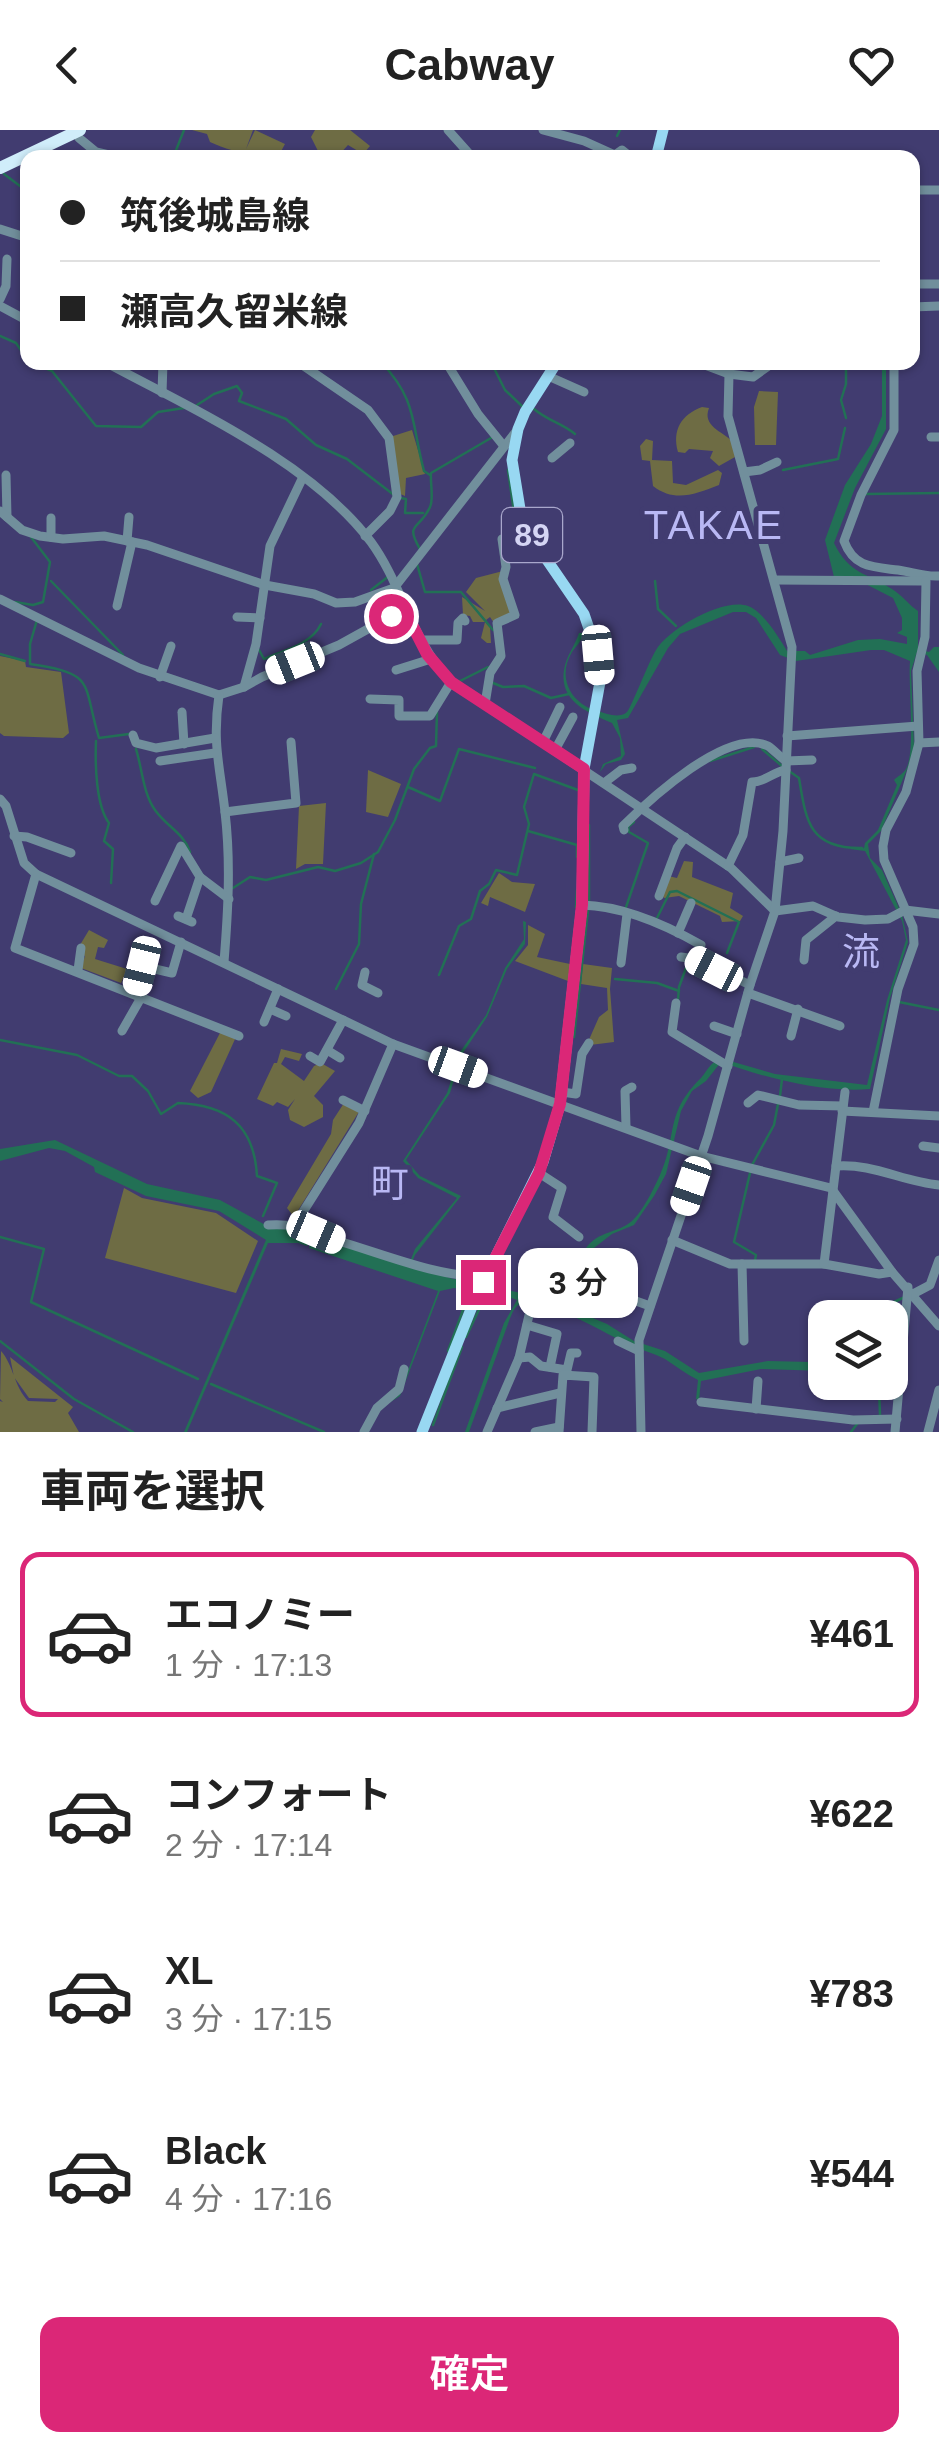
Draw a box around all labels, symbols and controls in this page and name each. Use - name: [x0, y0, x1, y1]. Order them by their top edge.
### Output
- icon: back: [40, 38, 95, 93]
- icon: heart: [844, 38, 899, 93]
- text: Cabway: [384, 39, 555, 90]
- text: 筑後城島線: [120, 195, 310, 237]
- text: 瀬高久留米線: [120, 291, 348, 333]
- district label: TAKAE: [644, 503, 784, 547]
- road number: 89: [502, 508, 562, 562]
- route start: [369, 594, 414, 639]
- car: [580, 624, 616, 686]
- car: [262, 638, 328, 688]
- district label: 流: [842, 931, 880, 973]
- car: [120, 933, 164, 999]
- car: [680, 942, 748, 996]
- car: [425, 1043, 491, 1091]
- car: [667, 1153, 715, 1219]
- district label: 町: [371, 1163, 409, 1205]
- car: [283, 1206, 349, 1258]
- callout: 3 分: [518, 1247, 638, 1317]
- route end: [461, 1260, 506, 1305]
- text: 3 分: [549, 1265, 607, 1301]
- map controls: [808, 1300, 908, 1400]
- button: layers: [808, 1300, 908, 1400]
- text: 車両を選択: [40, 1466, 265, 1517]
- icon: car: [45, 1590, 135, 1680]
- text: エコノミー: [165, 1594, 355, 1636]
- text: ¥461: [809, 1613, 894, 1655]
- text: 1 分 · 17:13: [165, 1647, 332, 1683]
- icon: car: [45, 1770, 135, 1860]
- text: コンフォート: [165, 1774, 392, 1816]
- text: ¥622: [809, 1793, 894, 1835]
- text: 2 分 · 17:14: [165, 1827, 332, 1863]
- icon: car: [45, 1950, 135, 2040]
- text: XL: [165, 1950, 214, 1992]
- text: ¥783: [809, 1973, 894, 2015]
- text: 3 分 · 17:15: [165, 2001, 332, 2037]
- icon: car: [45, 2130, 135, 2220]
- text: Black: [165, 2130, 266, 2172]
- text: ¥544: [809, 2153, 894, 2195]
- text: 4 分 · 17:16: [165, 2181, 332, 2217]
- button: 確定: [40, 2317, 899, 2432]

